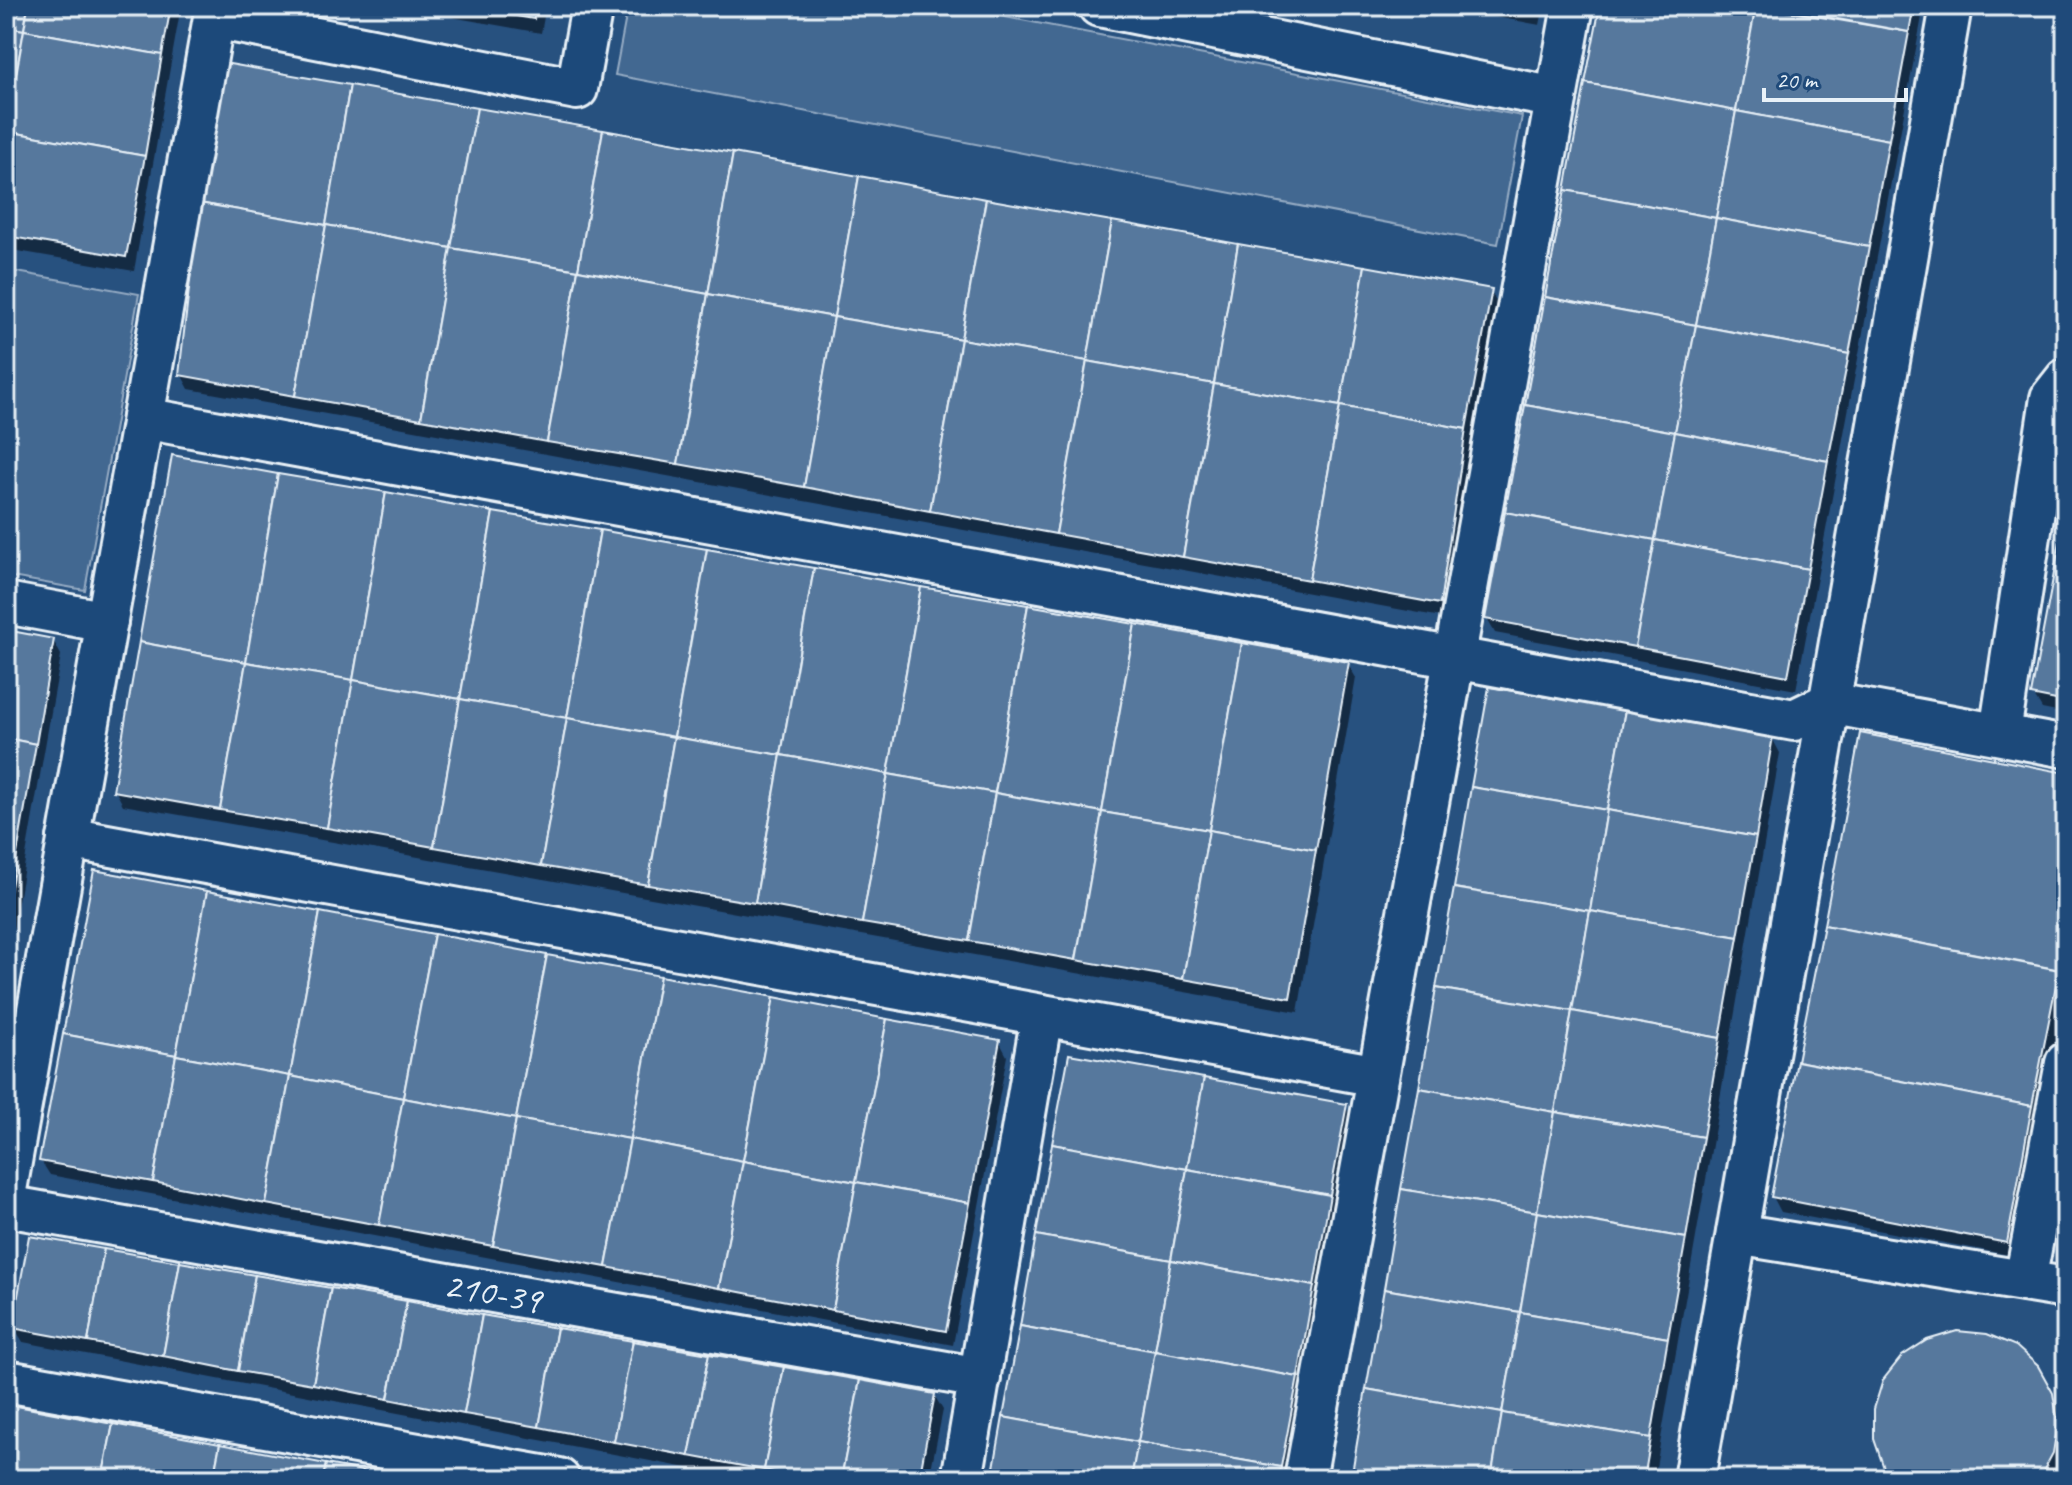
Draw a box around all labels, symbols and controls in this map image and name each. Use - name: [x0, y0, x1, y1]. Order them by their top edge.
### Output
- scale bar: [1764, 52, 1906, 102]
- text: 20 m: [1776, 65, 1819, 95]
- street label: 210-39: [440, 1260, 548, 1324]

